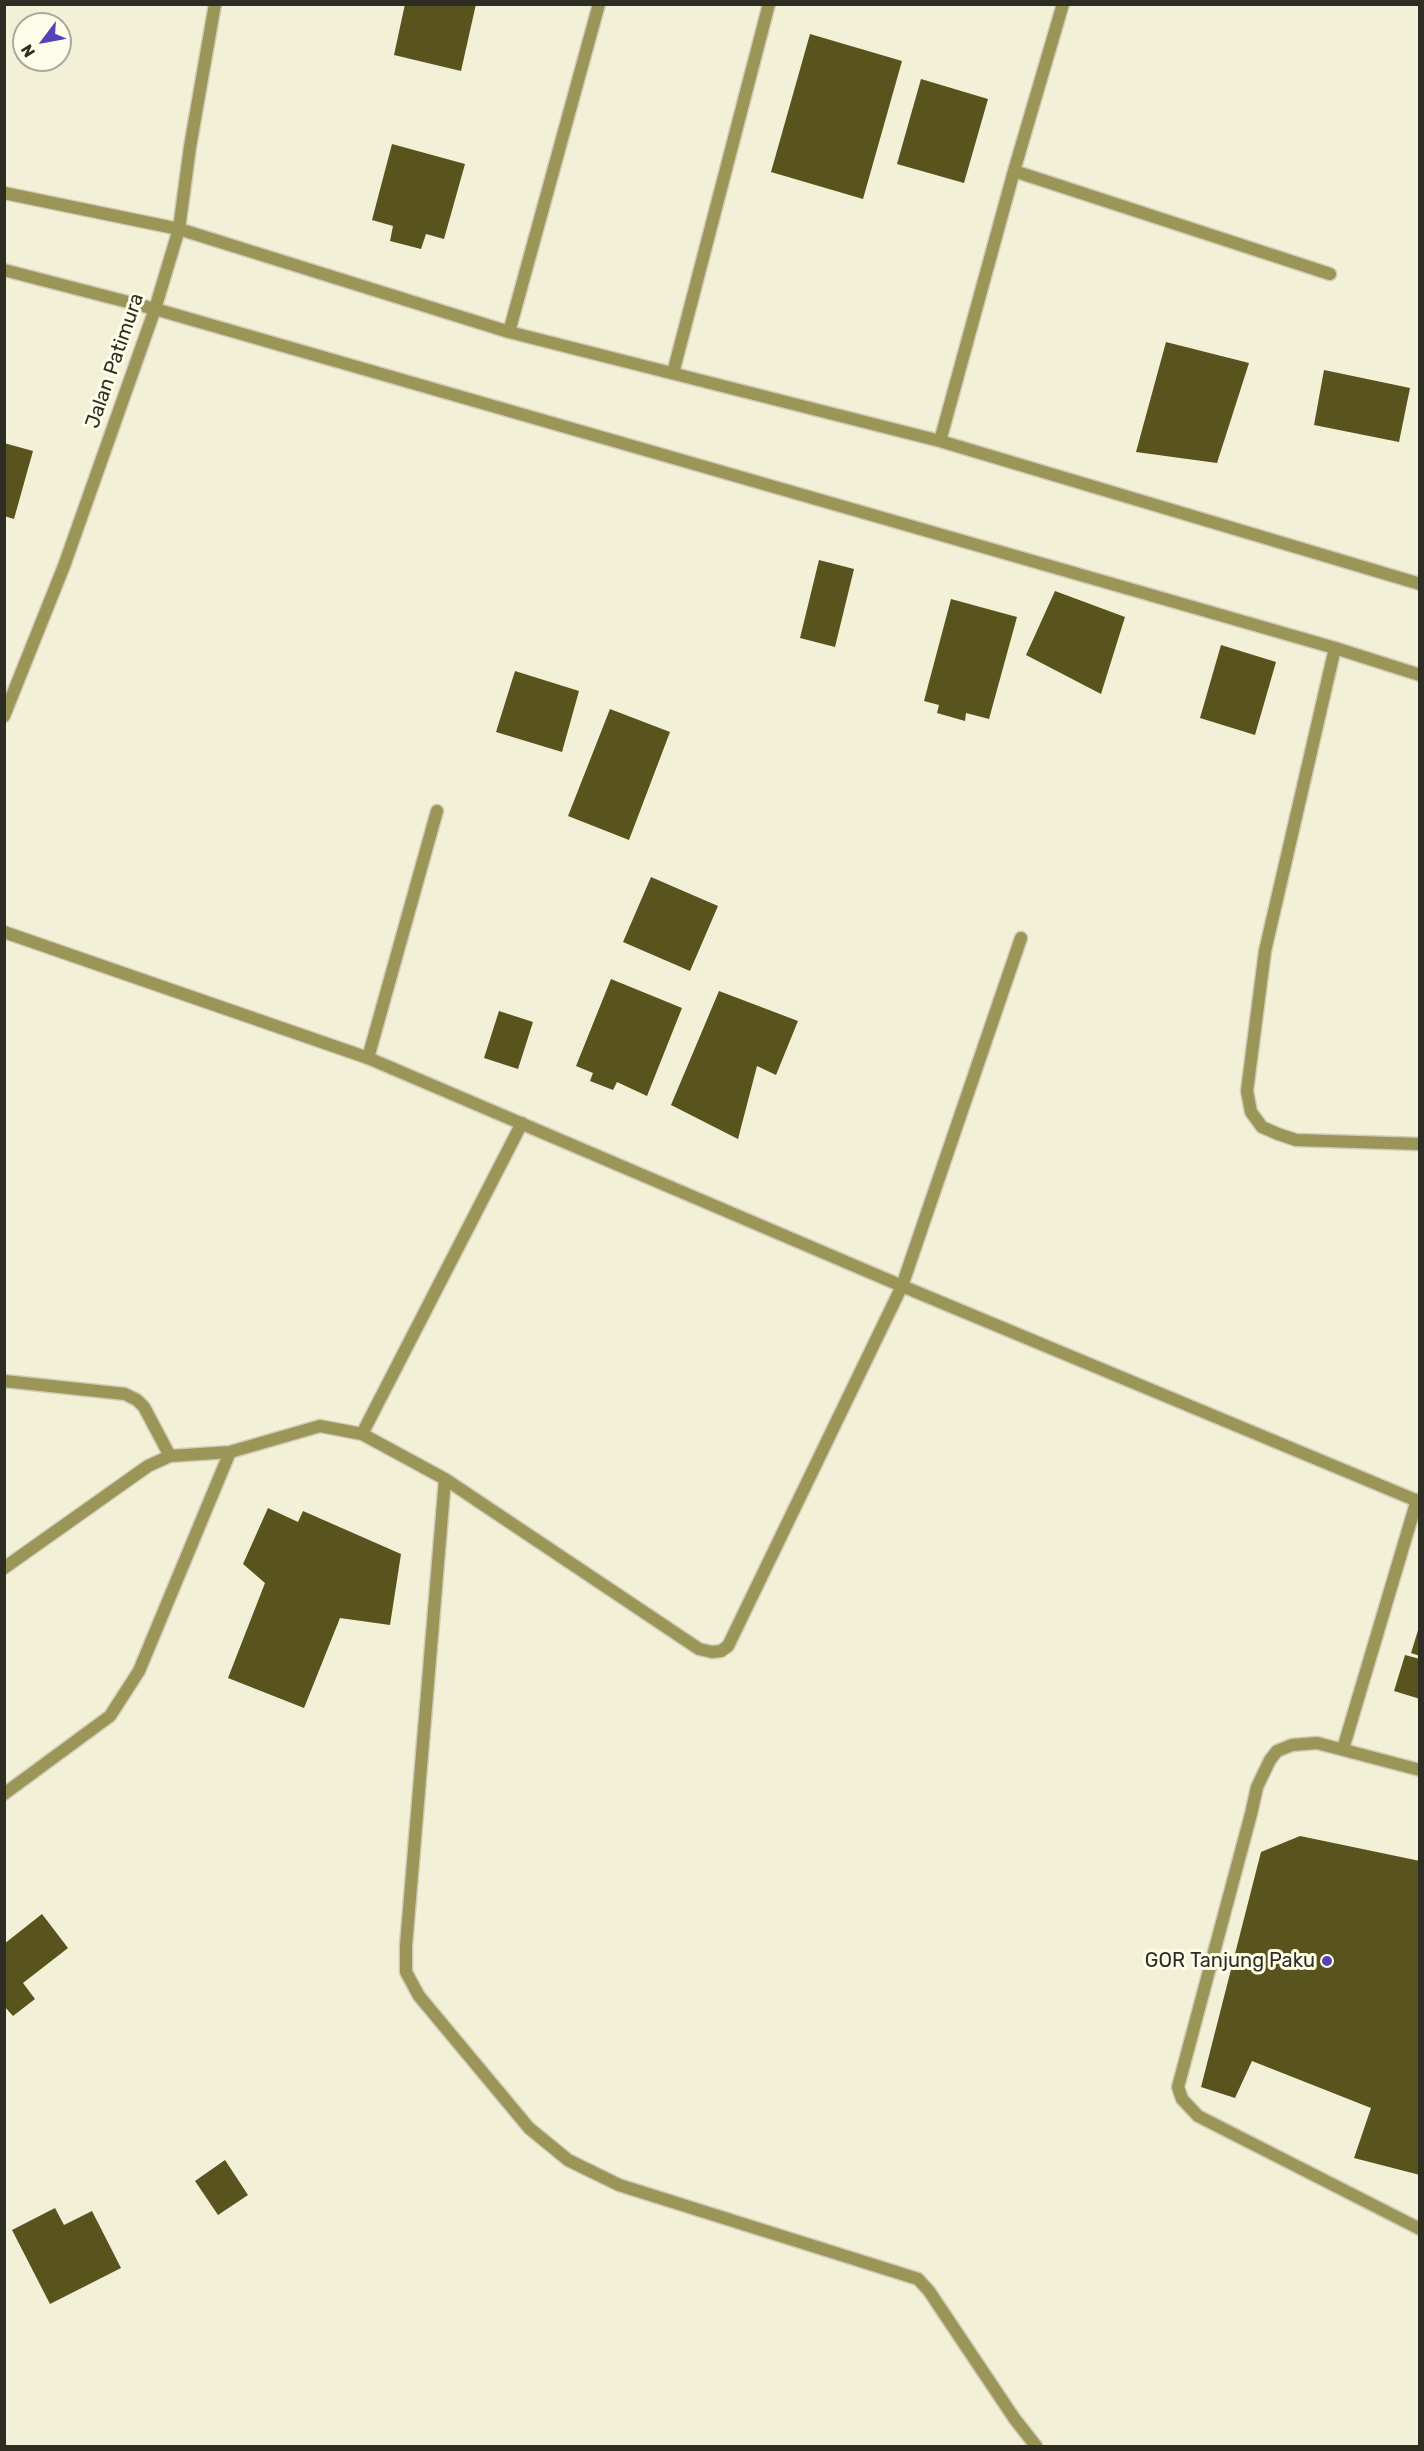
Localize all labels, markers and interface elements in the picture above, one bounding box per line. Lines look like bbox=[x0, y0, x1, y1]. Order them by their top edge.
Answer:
north arrow bbox=[12, 12, 72, 72]
text: N bbox=[17, 41, 39, 61]
street label: Jalan Patimura bbox=[81, 290, 149, 432]
place label: GOR Tanjung Paku bbox=[1145, 1949, 1315, 1973]
marker: GOR Tanjung Paku bbox=[1320, 1954, 1334, 1968]

